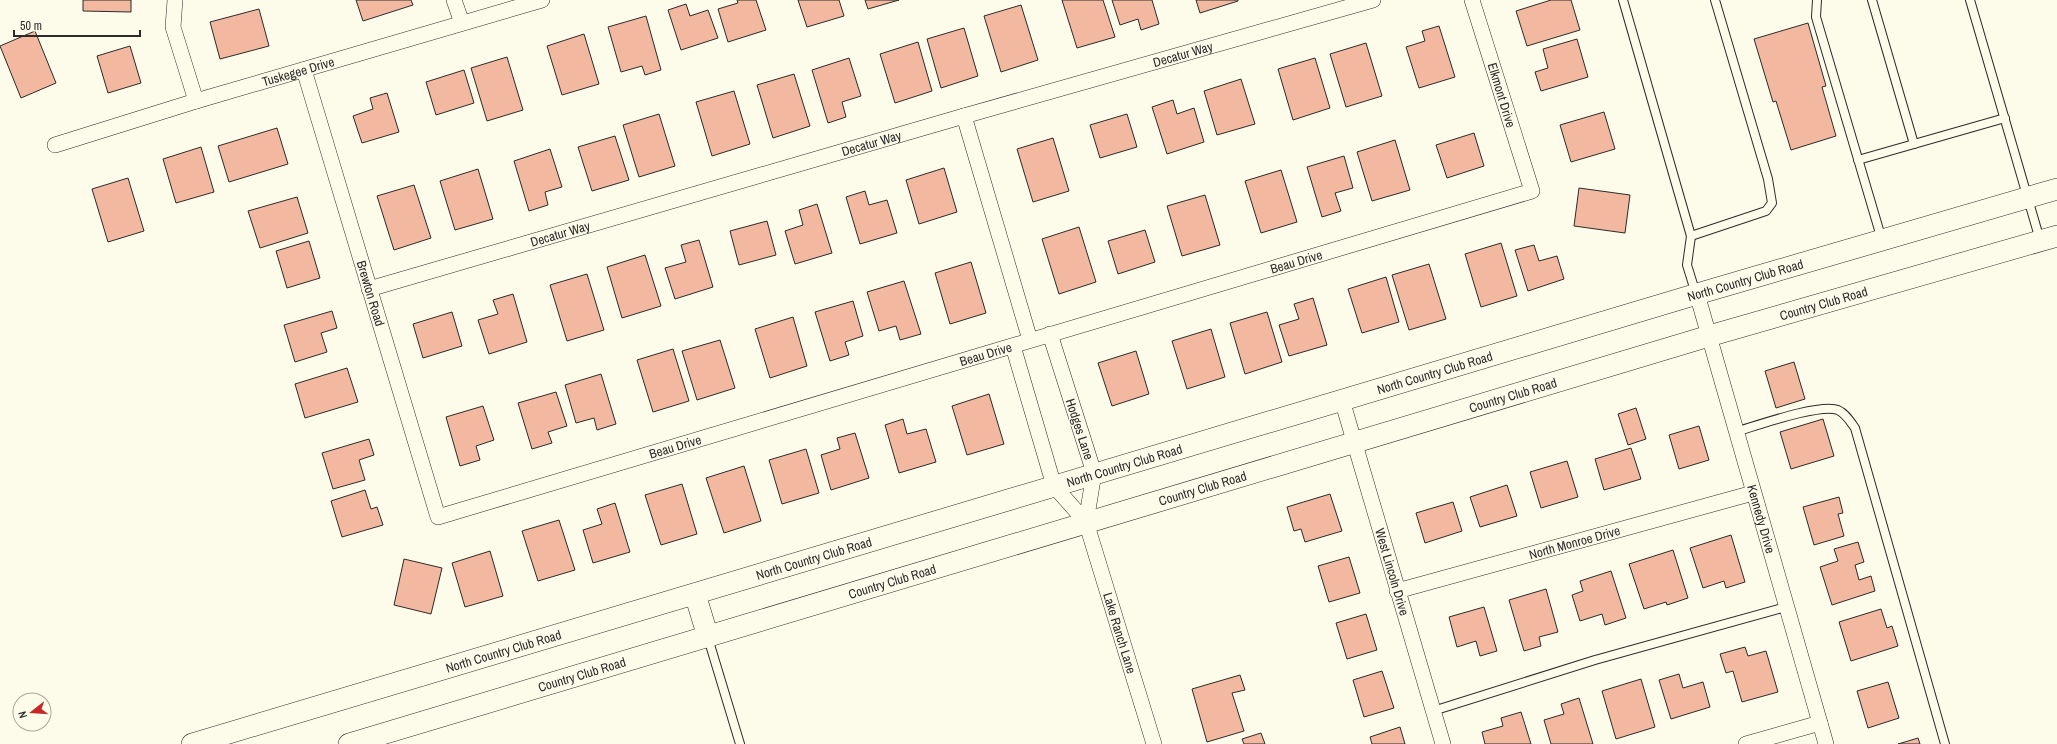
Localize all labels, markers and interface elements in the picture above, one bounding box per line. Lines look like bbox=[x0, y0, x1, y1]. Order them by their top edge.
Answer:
scale bar bbox=[14, 12, 140, 38]
text: 50 m bbox=[20, 18, 42, 34]
street label: Decatur Way bbox=[1151, 38, 1215, 71]
street label: Tuskegee Drive bbox=[260, 53, 336, 90]
street label: Elkmont Drive bbox=[1484, 61, 1519, 130]
street label: Decatur Way bbox=[840, 127, 904, 160]
street label: Decatur Way bbox=[528, 217, 593, 251]
street label: Beau Drive bbox=[1268, 246, 1324, 278]
street label: North Country Club Road bbox=[1685, 255, 1805, 305]
street label: Brewton Road bbox=[353, 258, 388, 328]
street label: Country Club Road bbox=[1778, 283, 1870, 324]
street label: Beau Drive bbox=[958, 339, 1014, 370]
street label: North Country Club Road bbox=[1375, 348, 1495, 398]
street label: Country Club Road bbox=[1467, 374, 1559, 417]
street label: Hodges Lane bbox=[1062, 396, 1097, 462]
street label: Beau Drive bbox=[647, 431, 703, 463]
street label: North Country Club Road bbox=[1065, 440, 1184, 491]
street label: Country Club Road bbox=[1157, 467, 1249, 510]
street label: Kennedy Drive bbox=[1743, 483, 1779, 555]
street label: North Monroe Drive bbox=[1527, 522, 1622, 563]
street label: West Lincoln Drive bbox=[1371, 526, 1413, 618]
street label: North Country Club Road bbox=[754, 533, 874, 584]
street label: Country Club Road bbox=[846, 560, 938, 603]
street label: Lake Ranch Lane bbox=[1099, 591, 1140, 676]
street label: North Country Club Road bbox=[444, 626, 563, 677]
street label: Country Club Road bbox=[536, 653, 628, 696]
north arrow bbox=[12, 692, 52, 732]
text: N bbox=[15, 710, 30, 720]

